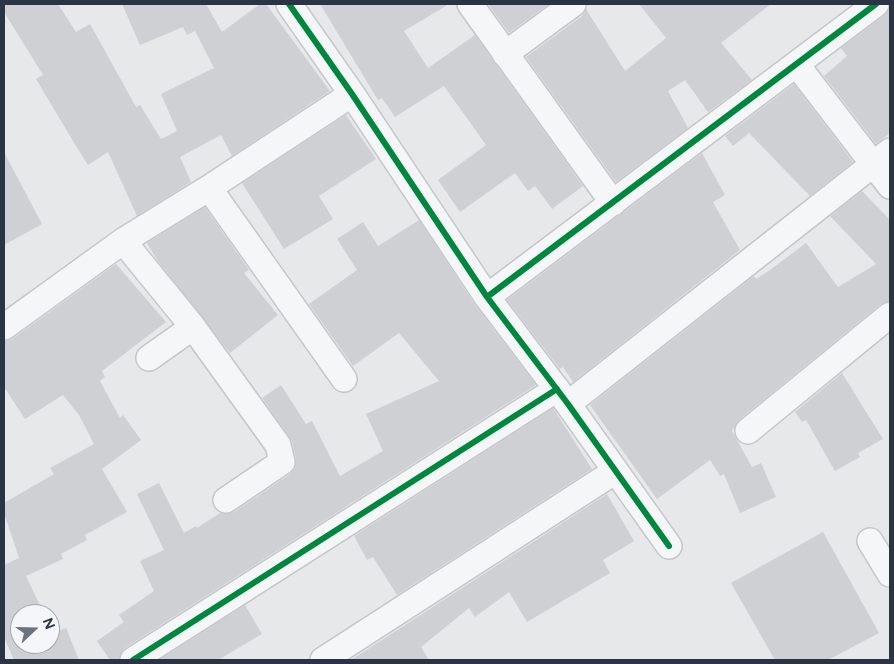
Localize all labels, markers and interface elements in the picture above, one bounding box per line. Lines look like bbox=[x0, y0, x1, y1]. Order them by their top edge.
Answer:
north arrow bbox=[10, 604, 60, 654]
text: N bbox=[39, 616, 58, 632]

